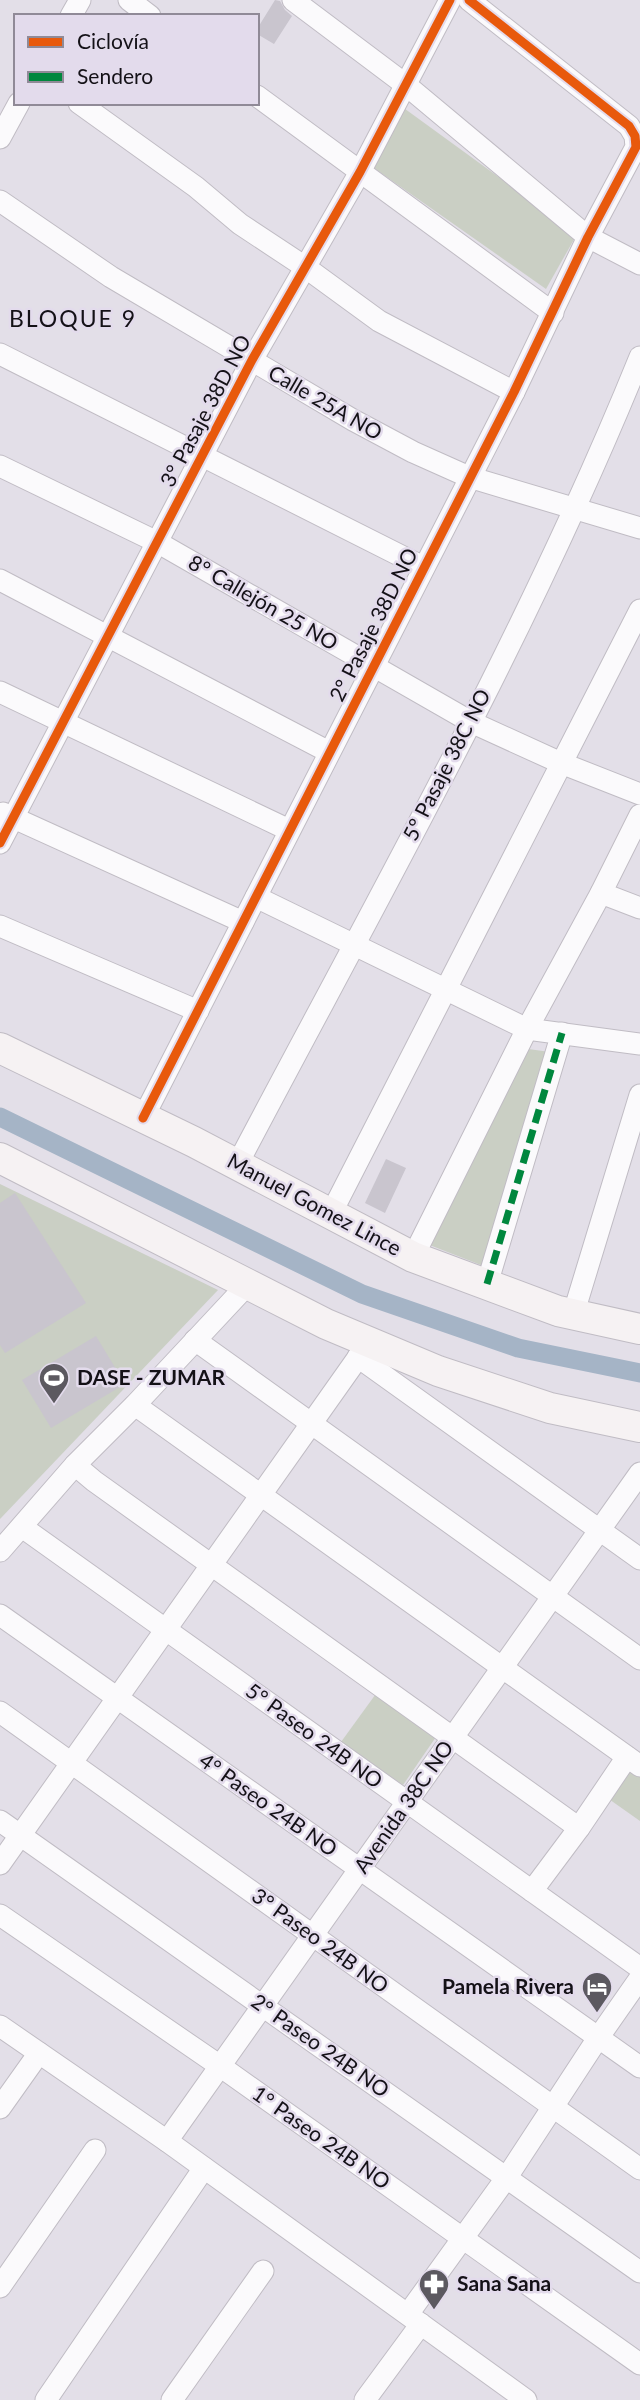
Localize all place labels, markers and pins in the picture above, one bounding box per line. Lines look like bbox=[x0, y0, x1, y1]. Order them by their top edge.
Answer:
sports icon: DASE - ZUMAR bbox=[37, 1361, 71, 1405]
place label: DASE - ZUMAR bbox=[77, 1364, 225, 1389]
hotel icon: Pamela Rivera bbox=[580, 1970, 614, 2014]
place label: Pamela Rivera bbox=[442, 1973, 574, 1998]
pharmacy icon: Sana Sana bbox=[417, 2267, 451, 2311]
place label: Sana Sana bbox=[457, 2270, 551, 2295]

